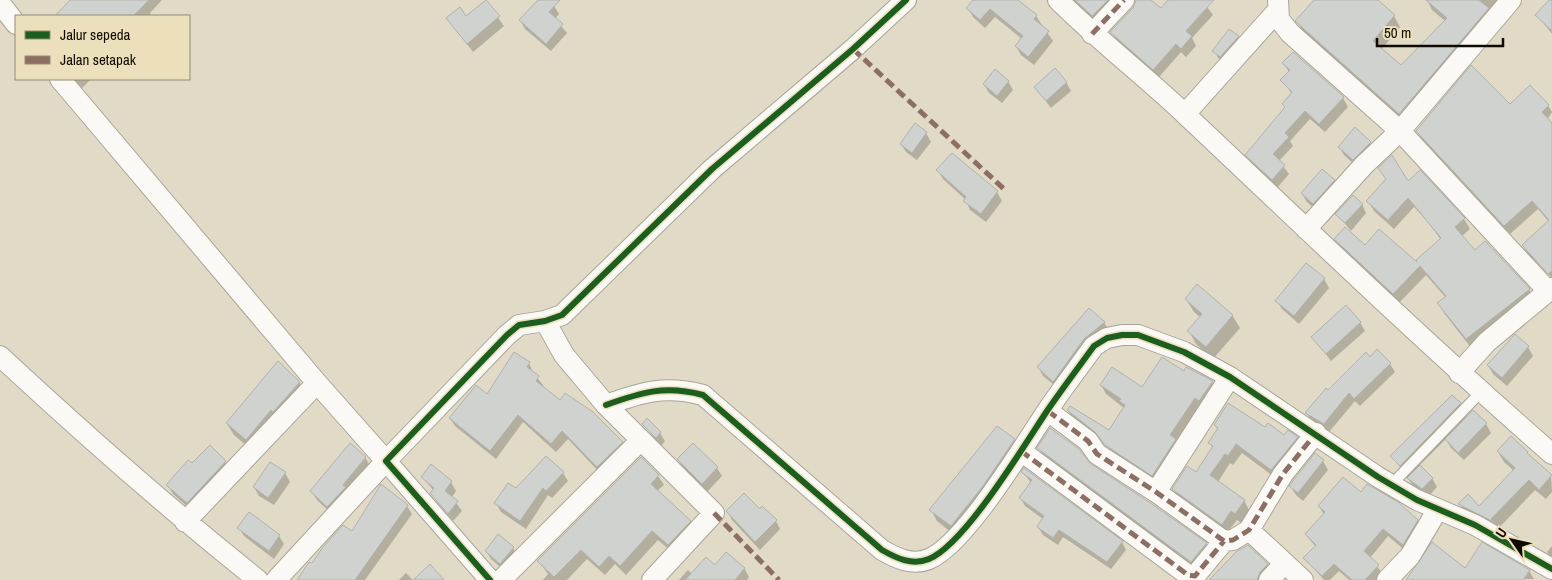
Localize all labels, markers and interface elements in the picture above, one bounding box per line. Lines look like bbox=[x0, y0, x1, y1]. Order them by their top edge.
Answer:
legend bbox=[15, 15, 190, 80]
scale bar bbox=[1377, 15, 1503, 47]
text: 50 m bbox=[1384, 22, 1411, 43]
text: Jalur sepeda bbox=[60, 24, 131, 45]
text: Jalan setapak bbox=[60, 49, 137, 70]
north arrow bbox=[1487, 515, 1537, 565]
text: U bbox=[1491, 524, 1511, 541]

